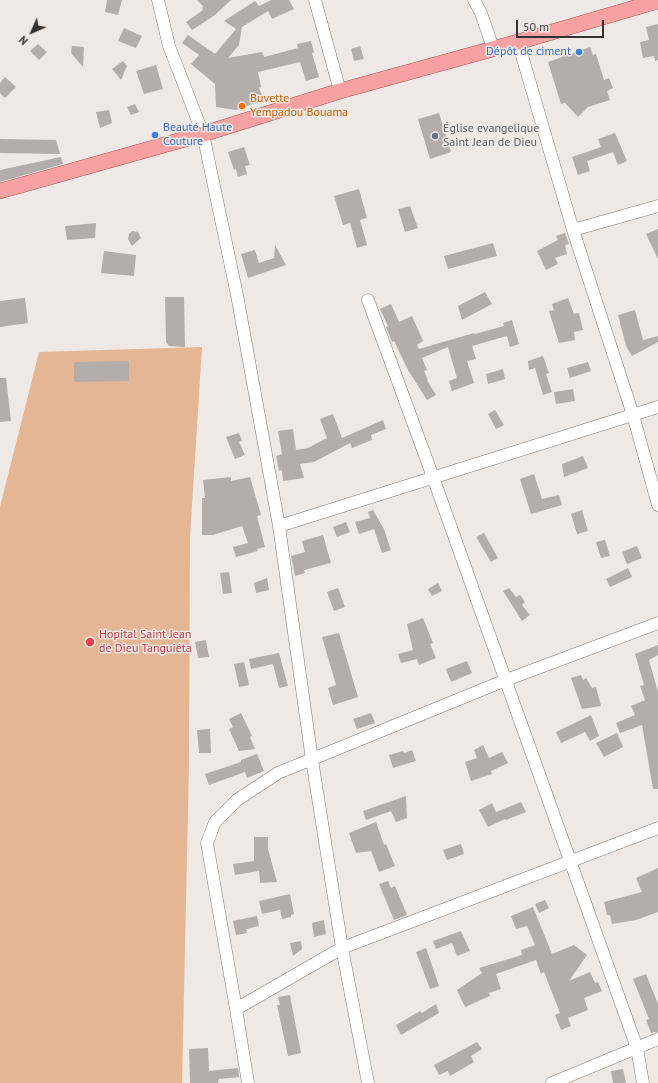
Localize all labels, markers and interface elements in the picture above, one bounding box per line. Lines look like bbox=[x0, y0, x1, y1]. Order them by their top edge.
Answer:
north arrow bbox=[12, 12, 52, 52]
scale bar bbox=[518, 12, 606, 38]
text: 50 m bbox=[523, 19, 549, 34]
text: N bbox=[16, 33, 31, 48]
place label: Dépôt de ciment bbox=[486, 45, 571, 59]
marker: Dépôt de ciment bbox=[574, 47, 584, 57]
place label: Buvette Yempadou Bouama bbox=[250, 92, 348, 120]
marker: Buvette Yempadou Bouama bbox=[237, 101, 247, 111]
place label: Beauté Haute Couture bbox=[163, 121, 232, 149]
place label: Église evangelique Saint Jean de Dieu bbox=[443, 122, 539, 150]
marker: Beauté Haute Couture bbox=[150, 130, 160, 140]
marker: Église evangelique Saint Jean de Dieu bbox=[430, 131, 440, 141]
place label: Hopital Saint Jean de Dieu Tanguiéta bbox=[99, 628, 192, 656]
marker: Hopital Saint Jean de Dieu Tanguiéta bbox=[84, 636, 96, 648]

